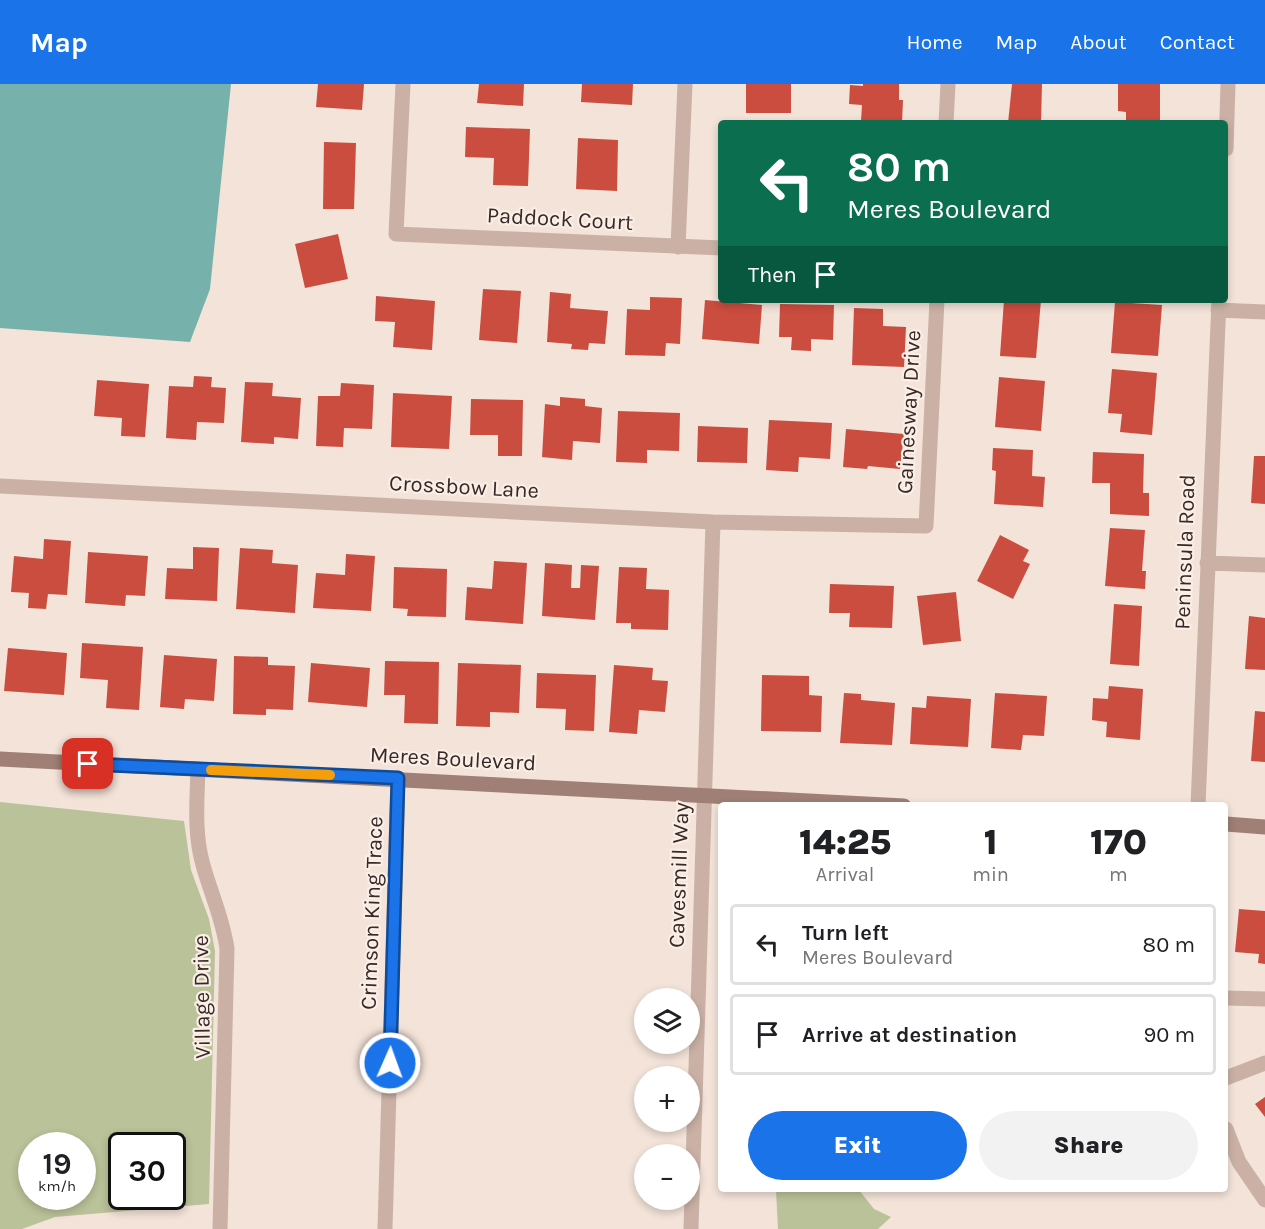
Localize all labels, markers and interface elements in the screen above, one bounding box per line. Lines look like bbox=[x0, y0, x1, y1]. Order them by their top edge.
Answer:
text: Map bbox=[30, 26, 88, 59]
text: Home bbox=[907, 30, 963, 54]
text: Map bbox=[996, 30, 1037, 54]
text: About bbox=[1070, 30, 1127, 54]
text: Contact bbox=[1160, 30, 1235, 54]
text: 80 m bbox=[847, 142, 951, 192]
icon: left bbox=[748, 144, 826, 222]
text: Meres Boulevard bbox=[847, 193, 1051, 225]
street label: Paddock Court bbox=[486, 202, 634, 236]
icon: arrive bbox=[809, 258, 842, 291]
text: Then bbox=[748, 262, 797, 288]
street label: Gainesway Drive bbox=[892, 329, 926, 495]
street label: Crossbow Lane bbox=[389, 470, 539, 504]
street label: Peninsula Road bbox=[1169, 474, 1201, 630]
pin bbox=[62, 738, 113, 789]
street label: Meres Boulevard bbox=[369, 742, 537, 776]
icon: arrive bbox=[71, 747, 104, 780]
street label: Cavesmill Way bbox=[663, 802, 695, 948]
street label: Crimson King Trace bbox=[356, 816, 388, 1010]
text: 14:25 bbox=[799, 821, 891, 863]
text: 1 bbox=[984, 821, 997, 863]
text: 170 bbox=[1090, 821, 1147, 863]
text: Arrival bbox=[816, 863, 874, 886]
text: min bbox=[972, 863, 1009, 886]
text: m bbox=[1109, 863, 1128, 886]
text: Turn left bbox=[802, 920, 889, 946]
icon: left bbox=[751, 928, 784, 961]
text: 80 m bbox=[1143, 932, 1195, 958]
street label: Village Drive bbox=[188, 935, 216, 1059]
text: Meres Boulevard bbox=[802, 946, 953, 969]
map controls bbox=[634, 988, 700, 1210]
button: layers bbox=[634, 988, 700, 1054]
icon: arrive bbox=[751, 1018, 784, 1051]
text: Arrive at destination bbox=[802, 1022, 1017, 1048]
text: 90 m bbox=[1143, 1022, 1195, 1048]
position arrow bbox=[358, 1031, 422, 1095]
button: + bbox=[634, 1066, 700, 1132]
button: Exit bbox=[748, 1111, 967, 1180]
button: Share bbox=[979, 1111, 1198, 1180]
speed limit sign: 30 bbox=[108, 1132, 186, 1210]
button: − bbox=[634, 1144, 700, 1210]
text: 19 bbox=[42, 1146, 71, 1182]
text: km/h bbox=[38, 1177, 76, 1195]

